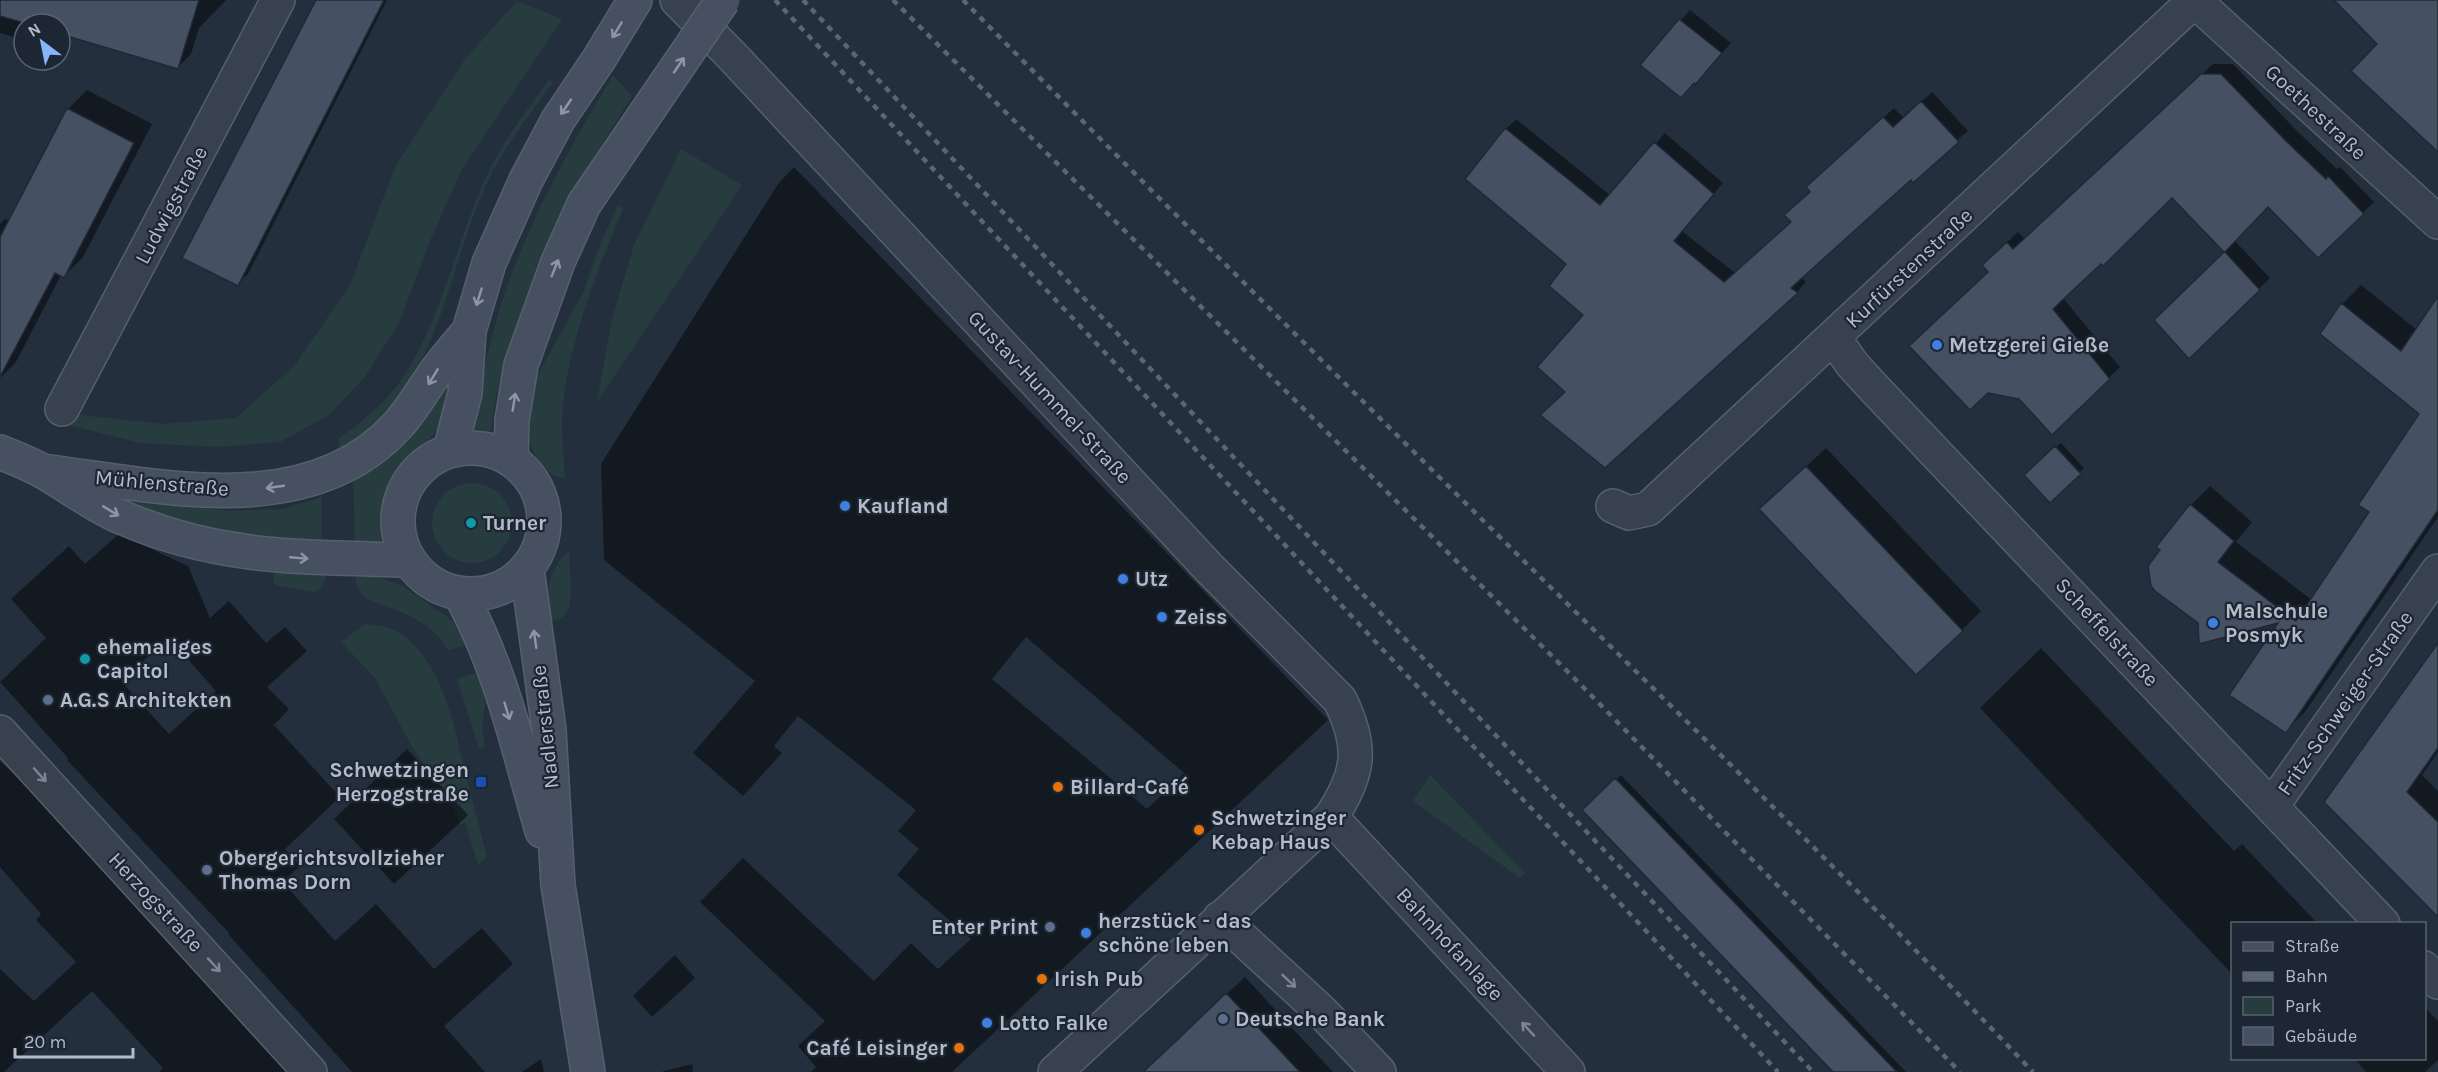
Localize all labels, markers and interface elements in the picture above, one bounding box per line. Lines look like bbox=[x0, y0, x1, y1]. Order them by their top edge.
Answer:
north arrow bbox=[12, 12, 72, 72]
text: N bbox=[24, 19, 44, 41]
one-way arrow bbox=[610, 21, 623, 38]
one-way arrow bbox=[673, 57, 685, 74]
street label: Goethestraße bbox=[2261, 59, 2371, 165]
one-way arrow bbox=[560, 99, 572, 115]
street label: Ludwigstraße bbox=[130, 142, 212, 268]
street label: Kurfürstenstraße bbox=[1841, 203, 1977, 333]
one-way arrow bbox=[551, 259, 562, 278]
one-way arrow bbox=[473, 287, 484, 306]
street label: Gustav-Hummel-Straße bbox=[963, 305, 1137, 489]
place label: Metzgerei Gieße bbox=[1949, 333, 2109, 357]
marker: Metzgerei Gieße bbox=[1930, 338, 1944, 352]
one-way arrow bbox=[427, 368, 439, 385]
one-way arrow bbox=[509, 392, 520, 412]
street label: Mühlenstraße bbox=[94, 465, 230, 501]
one-way arrow bbox=[266, 481, 286, 492]
place label: Kaufland bbox=[857, 494, 949, 518]
marker: Kaufland bbox=[838, 499, 852, 513]
one-way arrow bbox=[102, 506, 119, 518]
place label: Turner bbox=[483, 511, 547, 535]
marker: Turner bbox=[464, 516, 478, 530]
one-way arrow bbox=[288, 553, 308, 564]
place label: Utz bbox=[1135, 567, 1168, 591]
marker: Utz bbox=[1116, 572, 1130, 586]
street label: Scheffelstraße bbox=[2051, 573, 2163, 691]
place label: Malschule Posmyk bbox=[2225, 599, 2328, 647]
place label: Zeiss bbox=[1174, 605, 1227, 629]
street label: Fritz-Schweiger-Straße bbox=[2272, 606, 2418, 800]
marker: Zeiss bbox=[1155, 610, 1169, 624]
marker: Malschule Posmyk bbox=[2206, 616, 2220, 630]
one-way arrow bbox=[530, 629, 541, 649]
place label: ehemaliges Capitol bbox=[97, 635, 212, 683]
marker: ehemaliges Capitol bbox=[78, 652, 92, 666]
street label: Nadlerstraße bbox=[527, 664, 563, 790]
place label: A.G.S Architekten bbox=[60, 688, 232, 712]
marker: A.G.S Architekten bbox=[41, 693, 55, 707]
one-way arrow bbox=[502, 701, 513, 720]
place label: Schwetzingen Herzogstraße bbox=[329, 758, 469, 806]
one-way arrow bbox=[32, 767, 46, 782]
marker: Schwetzingen Herzogstraße bbox=[474, 775, 488, 789]
place label: Billard-Café bbox=[1070, 775, 1189, 799]
marker: Billard-Café bbox=[1051, 780, 1065, 794]
place label: Schwetzinger Kebap Haus bbox=[1211, 806, 1347, 854]
marker: Schwetzinger Kebap Haus bbox=[1192, 823, 1206, 837]
place label: Obergerichtsvollzieher Thomas Dorn bbox=[219, 846, 445, 894]
street label: Herzogstraße bbox=[104, 847, 208, 957]
marker: Obergerichtsvollzieher Thomas Dorn bbox=[200, 863, 214, 877]
street label: Bahnhofanlage bbox=[1392, 883, 1508, 1005]
place label: herzstück - das schöne leben bbox=[1098, 909, 1252, 957]
place label: Enter Print bbox=[931, 915, 1038, 939]
marker: Enter Print bbox=[1043, 920, 1057, 934]
legend bbox=[2231, 922, 2426, 1060]
marker: herzstück - das schöne leben bbox=[1079, 926, 1093, 940]
text: Straße bbox=[2285, 935, 2339, 957]
one-way arrow bbox=[207, 957, 221, 972]
text: Bahn bbox=[2285, 965, 2328, 987]
place label: Irish Pub bbox=[1054, 967, 1143, 991]
marker: Irish Pub bbox=[1035, 972, 1049, 986]
one-way arrow bbox=[1281, 974, 1296, 988]
text: Park bbox=[2285, 995, 2322, 1017]
place label: Deutsche Bank bbox=[1235, 1007, 1386, 1031]
place label: Lotto Falke bbox=[999, 1011, 1108, 1035]
marker: Deutsche Bank bbox=[1216, 1012, 1230, 1026]
marker: Lotto Falke bbox=[980, 1016, 994, 1030]
scale bar bbox=[15, 1021, 134, 1059]
one-way arrow bbox=[1521, 1022, 1535, 1037]
text: Gebäude bbox=[2285, 1025, 2357, 1047]
text: 20 m bbox=[24, 1031, 66, 1053]
place label: Café Leisinger bbox=[806, 1036, 948, 1060]
marker: Café Leisinger bbox=[952, 1041, 966, 1055]

